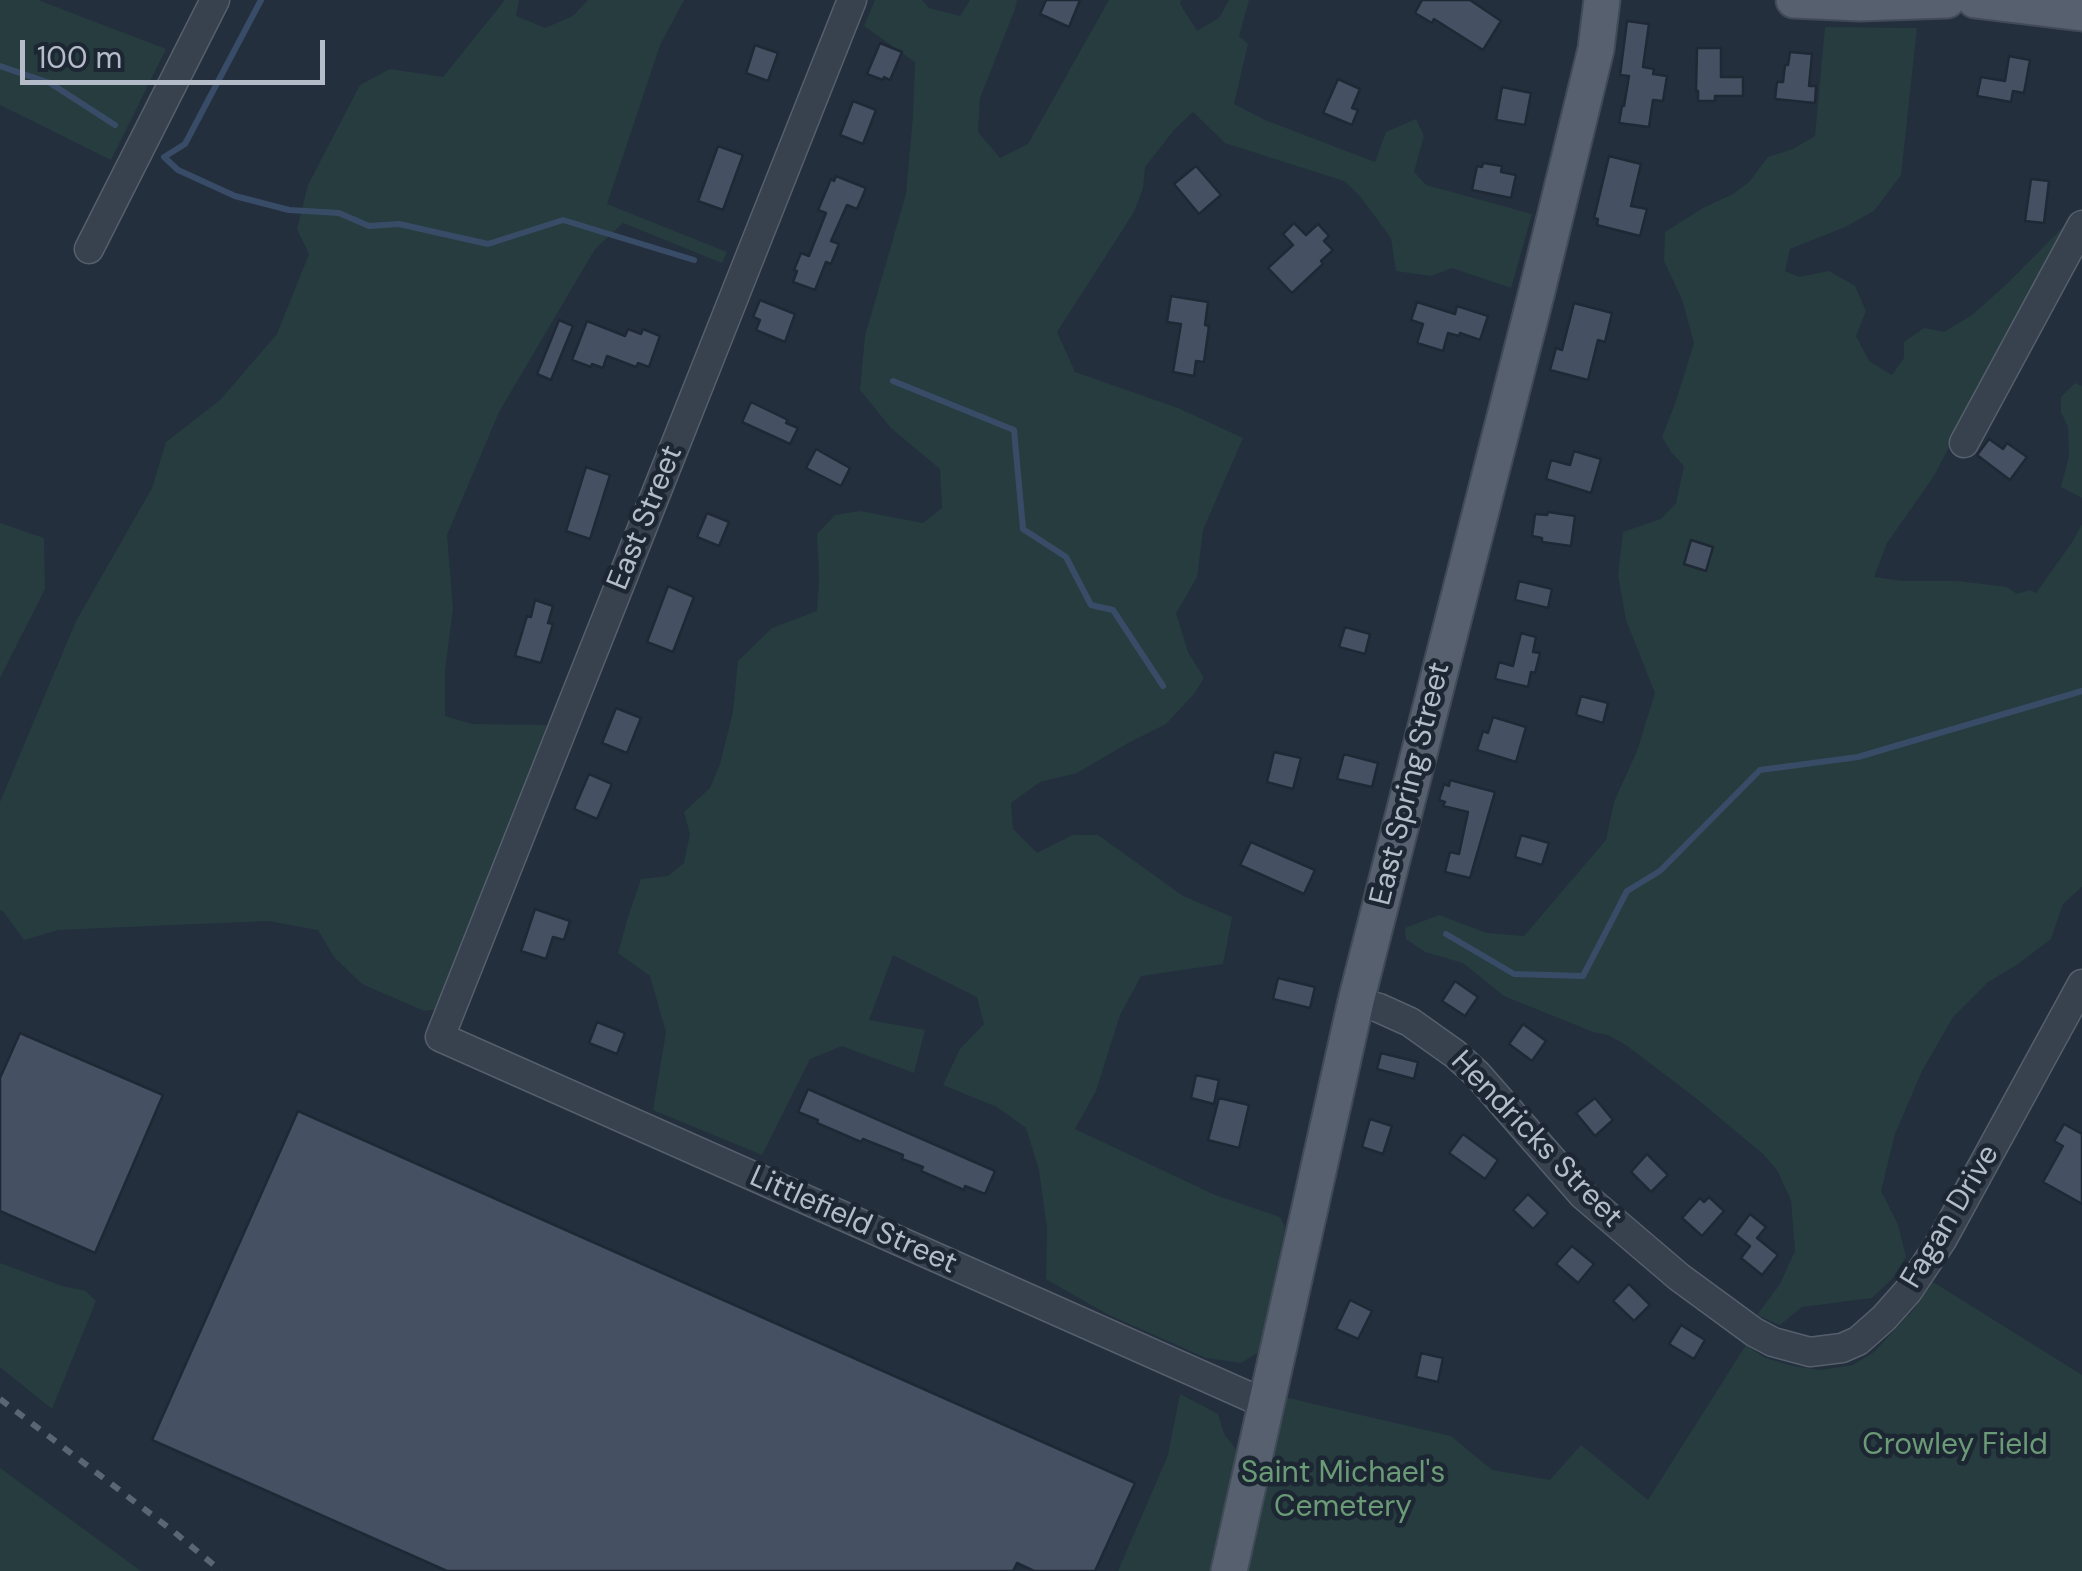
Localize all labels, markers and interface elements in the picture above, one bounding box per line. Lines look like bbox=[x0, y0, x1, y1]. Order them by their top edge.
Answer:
scale bar bbox=[25, 20, 330, 82]
text: 100 m bbox=[37, 38, 122, 77]
street label: East Street bbox=[601, 441, 691, 595]
street label: East Spring Street bbox=[1363, 659, 1459, 909]
street label: Hendricks Street bbox=[1443, 1044, 1629, 1236]
street label: Fagan Drive bbox=[1894, 1139, 2008, 1295]
street label: Littlefield Street bbox=[744, 1159, 962, 1283]
park label: Crowley Field bbox=[1862, 1428, 2048, 1464]
park label: Saint Michael's Cemetery bbox=[1241, 1456, 1445, 1526]

